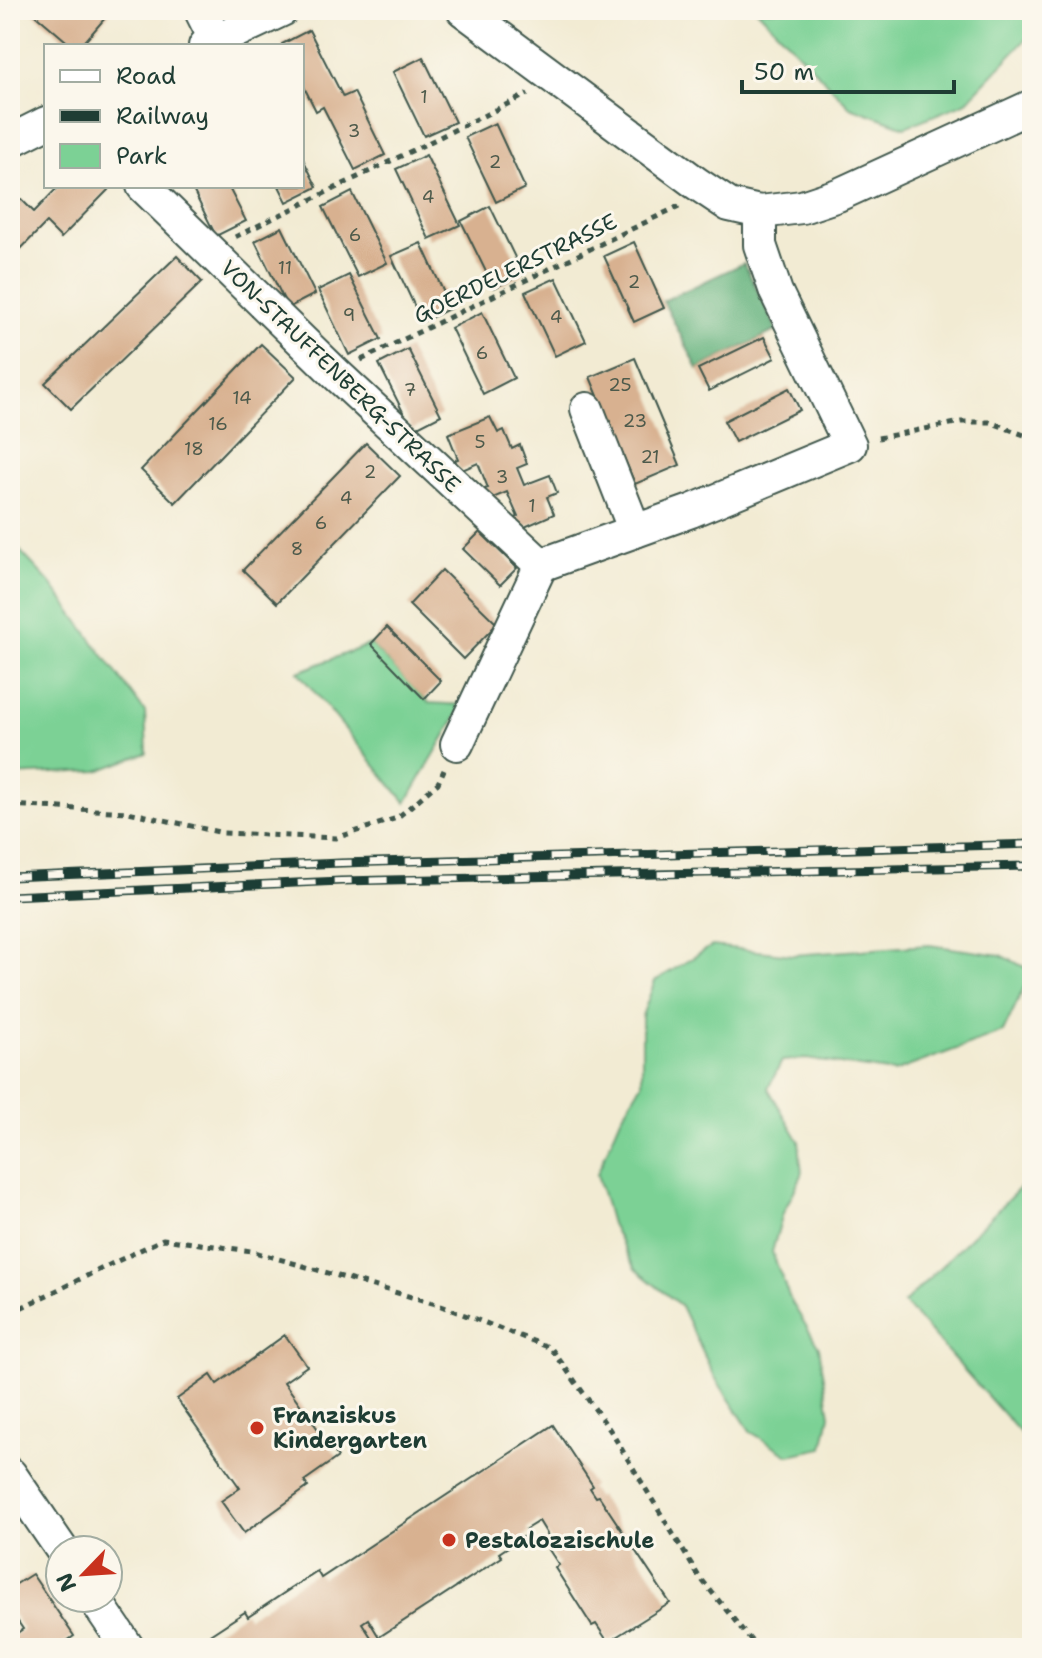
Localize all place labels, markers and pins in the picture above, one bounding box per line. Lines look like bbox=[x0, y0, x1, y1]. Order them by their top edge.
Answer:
place label: Franziskus Kindergarten bbox=[273, 1401, 428, 1455]
marker: Franziskus Kindergarten bbox=[248, 1419, 266, 1437]
place label: Pestalozzischule bbox=[465, 1526, 654, 1555]
marker: Pestalozzischule bbox=[440, 1531, 458, 1549]

